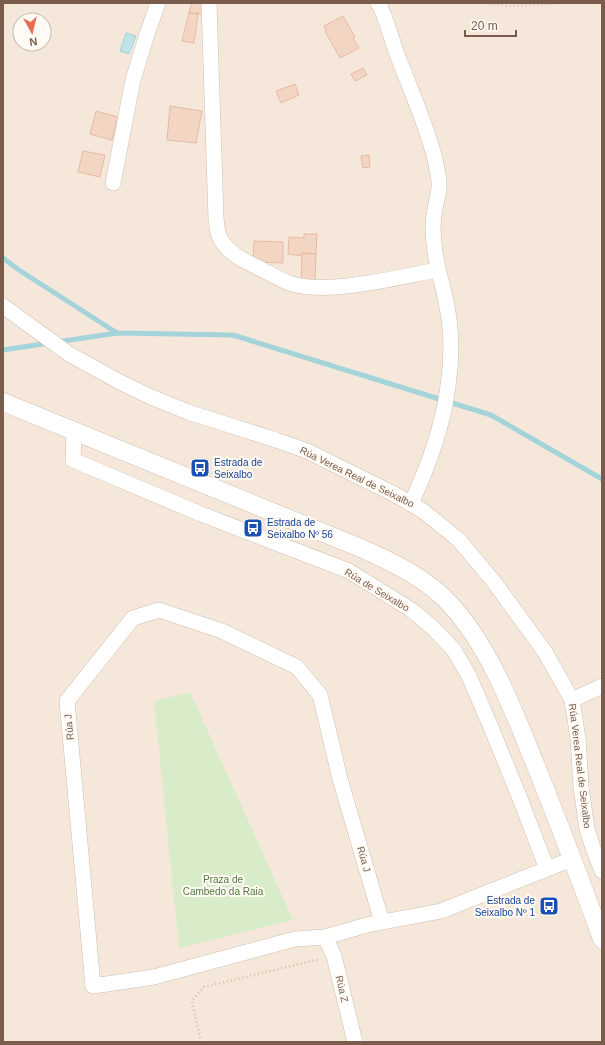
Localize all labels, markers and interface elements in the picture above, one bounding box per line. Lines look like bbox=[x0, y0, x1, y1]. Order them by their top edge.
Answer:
north arrow bbox=[12, 12, 52, 52]
scale bar bbox=[465, 12, 516, 38]
text: 20 m bbox=[471, 19, 498, 33]
text: N bbox=[29, 35, 38, 48]
street label: Rúa Verea Real de Seixalbo bbox=[298, 445, 416, 510]
bus stop icon: Estrada de Seixalbo bbox=[189, 457, 211, 479]
place label: Estrada de Seixalbo bbox=[214, 457, 263, 480]
bus stop icon: Estrada de Seixalbo Nº 56 bbox=[242, 517, 264, 539]
place label: Estrada de Seixalbo Nº 56 bbox=[267, 517, 333, 540]
street label: Rúa de Seixalbo bbox=[343, 566, 412, 614]
street label: Rúa Verea Real de Seixalbo bbox=[567, 703, 593, 829]
street label: Rúa J bbox=[62, 714, 76, 740]
street label: Rúa J bbox=[355, 845, 373, 873]
park label: Praza de Cambedo da Raia bbox=[183, 874, 264, 897]
place label: Estrada de Seixalbo Nº 1 bbox=[475, 895, 535, 918]
bus stop icon: Estrada de Seixalbo Nº 1 bbox=[538, 895, 560, 917]
street label: Rúa Z bbox=[334, 974, 350, 1004]

